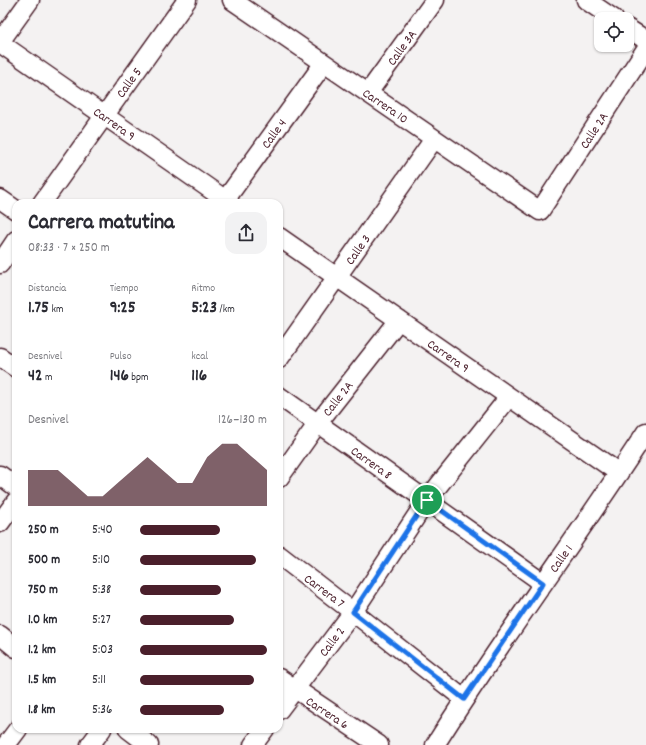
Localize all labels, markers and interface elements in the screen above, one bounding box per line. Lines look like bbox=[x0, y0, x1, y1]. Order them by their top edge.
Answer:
map controls bbox=[594, 12, 634, 52]
button: locate bbox=[594, 12, 634, 52]
street label: Calle 3A bbox=[383, 27, 423, 70]
street label: Calle 5 bbox=[113, 64, 148, 103]
street label: Carrera 10 bbox=[358, 85, 411, 129]
street label: Carrera 9 bbox=[89, 104, 139, 147]
street label: Calle 2A bbox=[576, 109, 614, 153]
street label: Calle 4 bbox=[258, 116, 292, 153]
text: Carrera matutina bbox=[28, 208, 174, 239]
button: share bbox=[225, 212, 267, 254]
street label: Calle 3 bbox=[342, 231, 376, 269]
text: 08:33 · 7 × 250 m bbox=[28, 239, 110, 258]
text: Distancia bbox=[28, 281, 66, 297]
text: Tiempo bbox=[110, 281, 138, 297]
text: Ritmo bbox=[191, 281, 215, 297]
text: 1.75 bbox=[28, 297, 49, 321]
text: 9:25 bbox=[110, 297, 136, 321]
text: 5:23 bbox=[191, 297, 217, 321]
text: km bbox=[49, 302, 64, 318]
text: /km bbox=[217, 302, 235, 318]
street label: Carrera 9 bbox=[423, 336, 473, 379]
text: Desnivel bbox=[28, 349, 62, 365]
text: Pulso bbox=[110, 349, 132, 365]
text: kcal bbox=[191, 349, 208, 365]
text: 42 bbox=[28, 365, 42, 389]
text: 146 bbox=[110, 365, 129, 389]
text: 116 bbox=[191, 365, 207, 389]
text: m bbox=[42, 370, 53, 386]
text: bpm bbox=[129, 370, 149, 386]
street label: Calle 2A bbox=[319, 378, 359, 421]
text: Desnivel bbox=[28, 411, 69, 430]
text: 126–130 m bbox=[218, 411, 267, 430]
street label: Carrera 8 bbox=[346, 443, 395, 485]
pin bbox=[410, 483, 444, 517]
icon: arrive bbox=[416, 489, 438, 511]
text: 250 m bbox=[28, 521, 59, 540]
text: 5:40 bbox=[92, 521, 113, 540]
street label: Calle 1 bbox=[546, 542, 579, 577]
text: 500 m bbox=[28, 551, 60, 570]
text: 5:10 bbox=[92, 551, 110, 570]
street label: Carrera 7 bbox=[299, 570, 348, 614]
text: 750 m bbox=[28, 581, 58, 600]
text: 5:38 bbox=[92, 581, 111, 600]
text: 1.0 km bbox=[28, 611, 57, 630]
text: 5:27 bbox=[92, 611, 111, 630]
street label: Calle 2 bbox=[315, 624, 351, 661]
text: 1.2 km bbox=[28, 641, 56, 660]
text: 5:03 bbox=[92, 641, 113, 660]
text: 1.5 km bbox=[28, 671, 56, 690]
text: 5:11 bbox=[92, 671, 106, 690]
street label: Carrera 6 bbox=[301, 693, 352, 735]
text: 1.8 km bbox=[28, 701, 55, 720]
text: 5:36 bbox=[92, 701, 112, 720]

